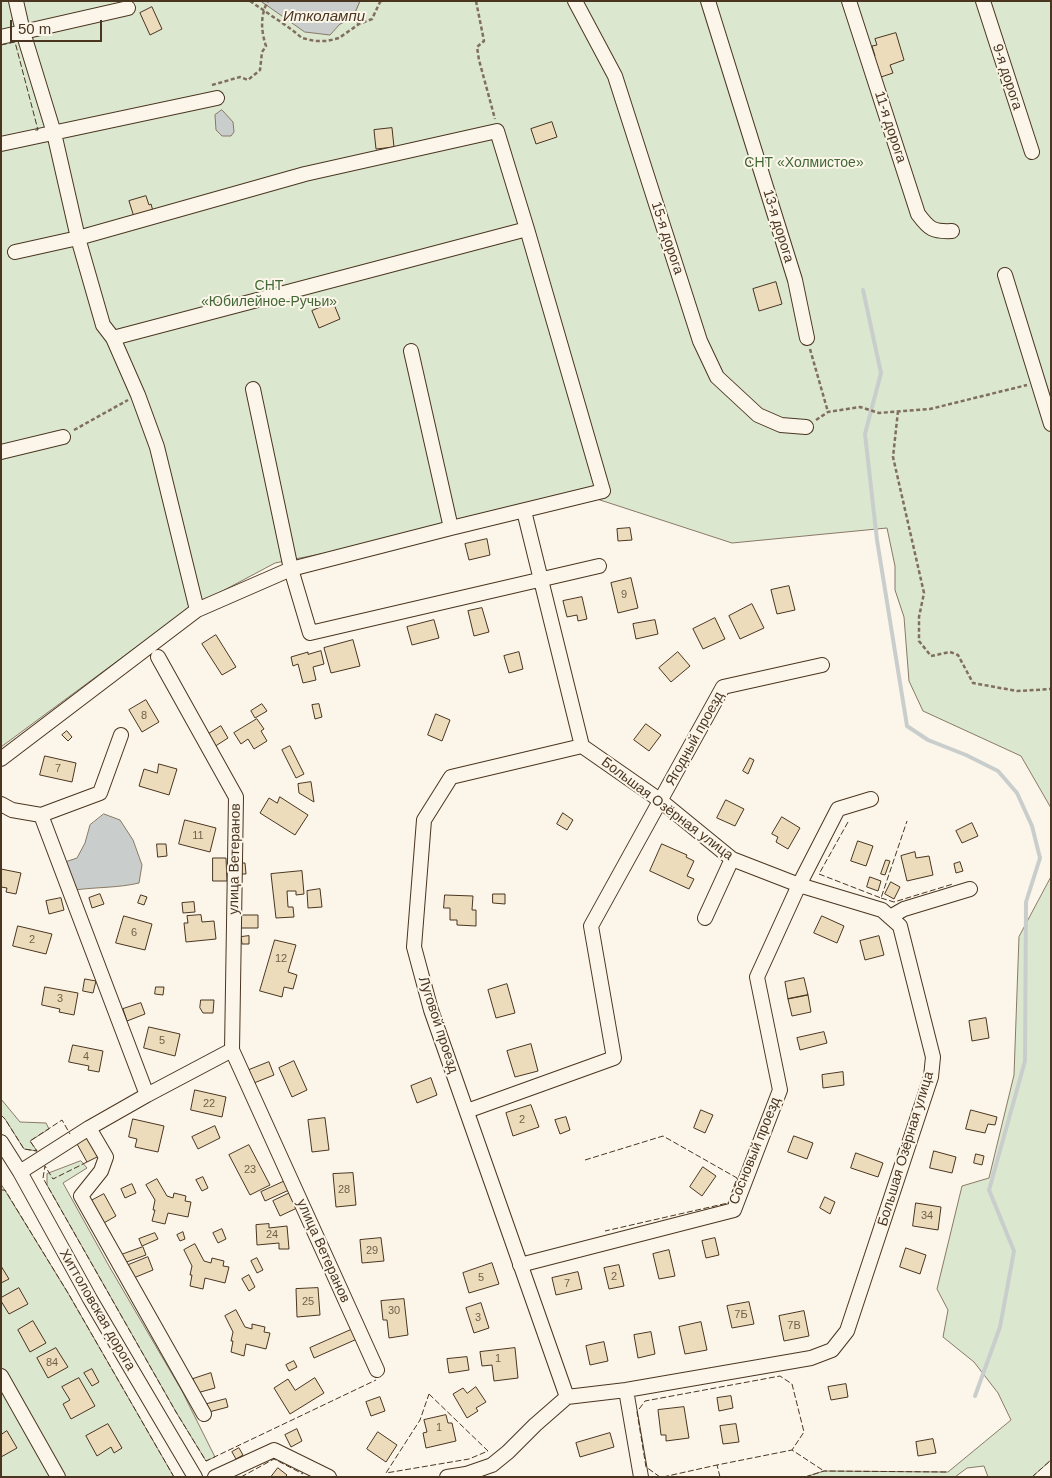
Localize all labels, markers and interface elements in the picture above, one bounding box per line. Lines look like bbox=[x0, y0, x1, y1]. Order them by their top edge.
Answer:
water label: Итколампи bbox=[283, 8, 365, 26]
scale bar bbox=[12, 10, 105, 42]
text: 50 m bbox=[18, 20, 51, 37]
street label: 9-я дорога bbox=[988, 42, 1026, 112]
street label: 11-я дорога bbox=[870, 89, 910, 165]
park label: СНТ «Холмистое» bbox=[744, 155, 864, 171]
street label: 13-я дорога bbox=[759, 187, 797, 265]
street label: 15-я дорога bbox=[647, 199, 687, 277]
park label: СНТ «Юбилейное-Ручьи» bbox=[201, 278, 337, 310]
house number: 9 bbox=[621, 588, 627, 602]
street label: Ягодный проезд bbox=[662, 689, 728, 789]
house number: 8 bbox=[141, 709, 147, 723]
street label: Большая Озёрная улица bbox=[598, 754, 736, 864]
house number: 7 bbox=[55, 762, 61, 776]
street label: улица Ветеранов bbox=[226, 803, 244, 915]
house number: 11 bbox=[192, 829, 204, 843]
house number: 6 bbox=[131, 926, 137, 940]
house number: 2 bbox=[29, 933, 35, 947]
house number: 12 bbox=[275, 952, 287, 966]
street label: Луговой проезд bbox=[414, 975, 462, 1075]
house number: 3 bbox=[57, 992, 63, 1006]
house number: 5 bbox=[159, 1034, 165, 1048]
house number: 4 bbox=[83, 1050, 89, 1064]
street label: Большая Озёрная улица bbox=[874, 1070, 938, 1228]
street label: Сосновый проезд bbox=[726, 1095, 784, 1207]
house number: 22 bbox=[203, 1097, 215, 1111]
house number: 2 bbox=[519, 1113, 525, 1127]
house number: 23 bbox=[244, 1163, 256, 1177]
house number: 28 bbox=[338, 1183, 350, 1197]
street label: улица Ветеранов bbox=[293, 1197, 353, 1305]
house number: 34 bbox=[921, 1209, 933, 1223]
house number: 24 bbox=[266, 1228, 278, 1242]
house number: 29 bbox=[366, 1244, 378, 1258]
street label: Хиттоловская дорога bbox=[55, 1246, 139, 1374]
house number: 2 bbox=[611, 1270, 617, 1284]
house number: 5 bbox=[478, 1271, 484, 1285]
house number: 7 bbox=[564, 1277, 570, 1291]
house number: 25 bbox=[302, 1295, 314, 1309]
house number: 30 bbox=[388, 1304, 400, 1318]
house number: 7Б bbox=[734, 1308, 748, 1322]
house number: 3 bbox=[475, 1311, 481, 1325]
house number: 7В bbox=[787, 1319, 801, 1333]
house number: 1 bbox=[495, 1352, 501, 1366]
house number: 84 bbox=[46, 1356, 58, 1370]
house number: 1 bbox=[436, 1421, 442, 1435]

